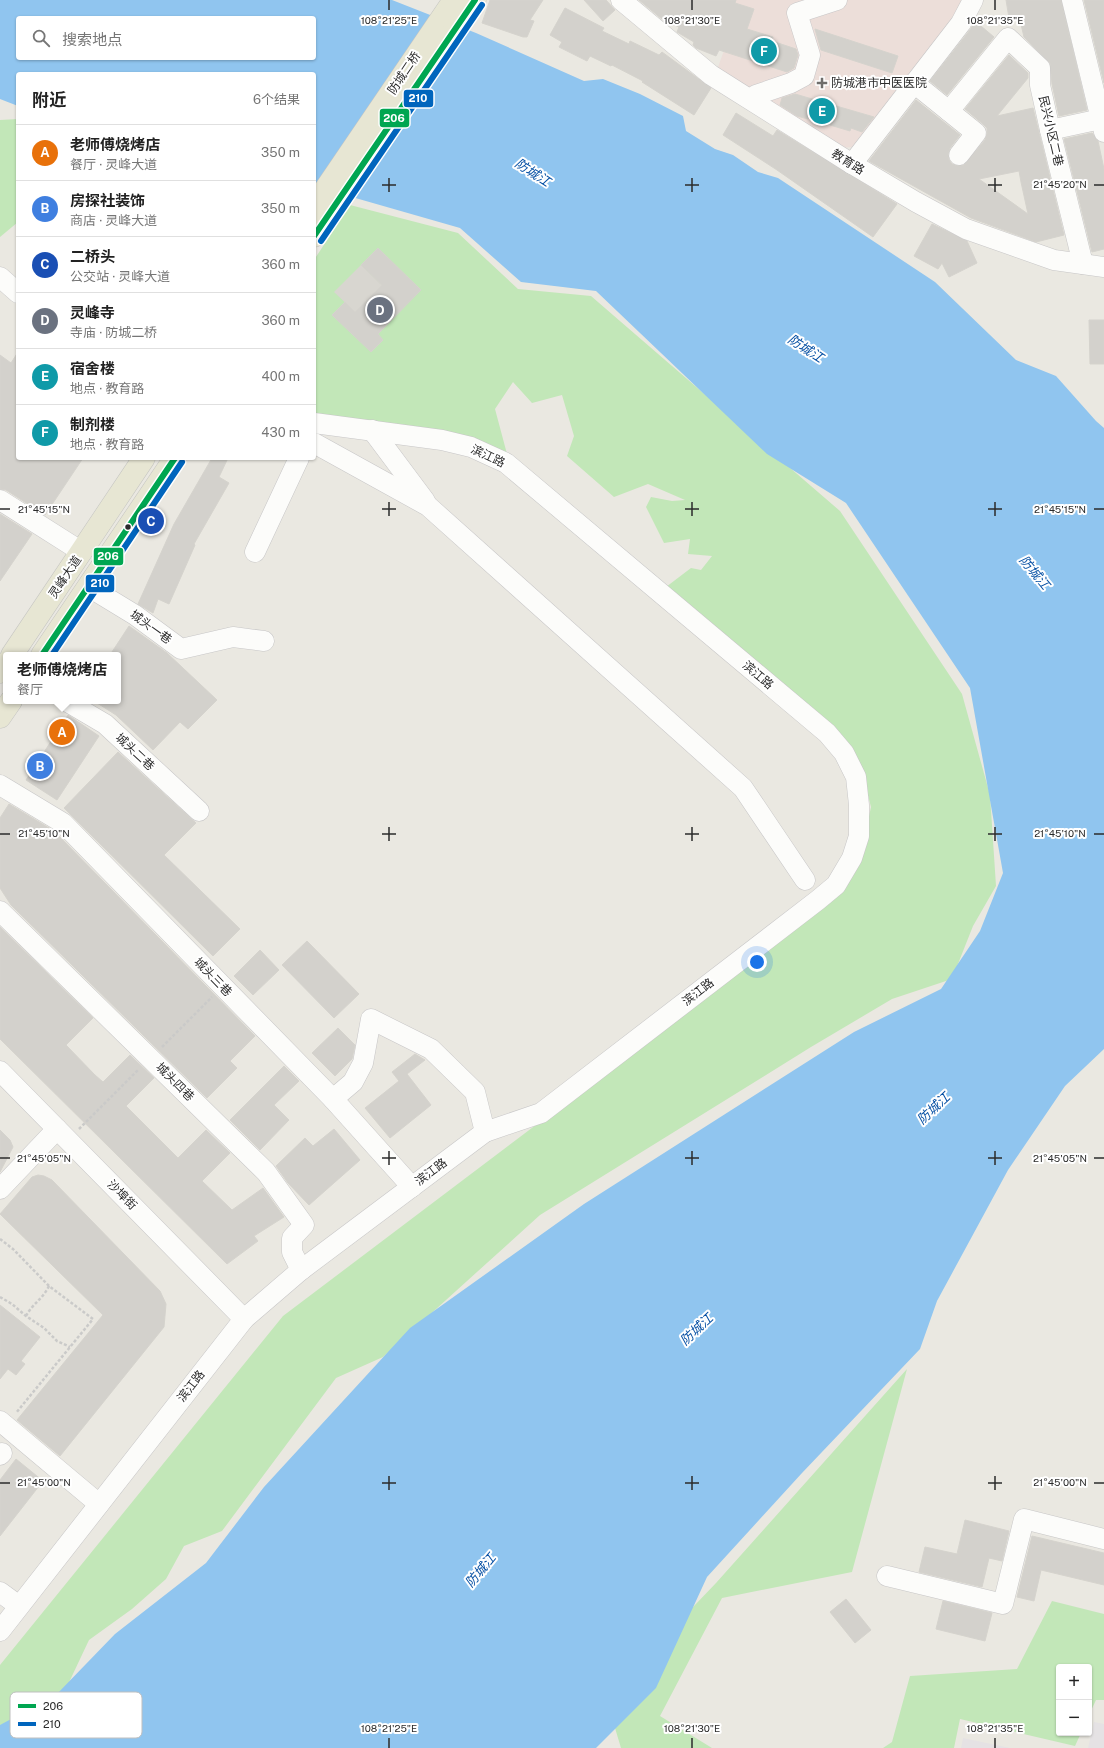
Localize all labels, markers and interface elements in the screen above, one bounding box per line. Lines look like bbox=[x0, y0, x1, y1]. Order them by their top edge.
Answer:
text: 108°21'25"E bbox=[361, 14, 417, 26]
text: 108°21'30"E bbox=[664, 14, 720, 26]
text: 108°21'35"E bbox=[967, 14, 1023, 26]
search box bbox=[16, 16, 316, 60]
icon: search bbox=[30, 27, 52, 49]
text: 搜索地点 bbox=[62, 31, 122, 48]
pin: F bbox=[751, 36, 777, 66]
street label: 防城二桥 bbox=[385, 49, 423, 97]
place label: 防城港市中医医院 bbox=[831, 76, 927, 90]
marker: 防城港市中医医院 bbox=[816, 77, 828, 89]
line badge: 210 bbox=[403, 89, 434, 108]
text: 附近 bbox=[32, 90, 66, 110]
text: 6个结果 bbox=[253, 92, 300, 107]
text: 210 bbox=[409, 92, 427, 104]
street label: 民兴小区二巷 bbox=[1036, 94, 1066, 168]
pin: E bbox=[809, 96, 835, 126]
line badge: 206 bbox=[379, 108, 410, 128]
text: 206 bbox=[383, 112, 405, 124]
text: 老师傅烧烤店 bbox=[70, 136, 160, 153]
text: A bbox=[40, 145, 50, 160]
text: 350 m bbox=[261, 145, 300, 160]
street label: 教育路 bbox=[829, 147, 867, 177]
water label: 防城江 bbox=[512, 156, 555, 190]
text: 餐厅 · 灵峰大道 bbox=[70, 157, 157, 172]
text: 21°45'20"N bbox=[1033, 178, 1087, 190]
text: 房探社装饰 bbox=[70, 192, 145, 209]
text: B bbox=[41, 201, 49, 216]
text: 350 m bbox=[261, 201, 300, 216]
text: 商店 · 灵峰大道 bbox=[70, 213, 157, 228]
text: 二桥头 bbox=[70, 248, 115, 265]
text: C bbox=[40, 257, 50, 272]
text: 360 m bbox=[262, 257, 300, 272]
text: 公交站 · 灵峰大道 bbox=[70, 269, 170, 284]
pin: D bbox=[367, 295, 393, 325]
text: 灵峰寺 bbox=[70, 304, 115, 321]
text: D bbox=[40, 313, 50, 328]
text: 360 m bbox=[262, 313, 300, 328]
text: 寺庙 · 防城二桥 bbox=[70, 325, 157, 340]
water label: 防城江 bbox=[785, 332, 828, 366]
text: 宿舍楼 bbox=[70, 360, 115, 377]
text: E bbox=[41, 369, 49, 384]
text: 400 m bbox=[262, 369, 300, 384]
text: 地点 · 教育路 bbox=[70, 381, 144, 396]
text: 制剂楼 bbox=[70, 416, 115, 433]
text: F bbox=[41, 425, 49, 440]
text: 430 m bbox=[261, 425, 300, 440]
text: 地点 · 教育路 bbox=[70, 437, 144, 452]
street label: 滨江路 bbox=[469, 442, 507, 470]
text: 21°45'15"N bbox=[18, 503, 70, 515]
text: 21°45'15"N bbox=[1034, 503, 1086, 515]
pin: C bbox=[138, 506, 164, 536]
unlabelled marker bbox=[123, 522, 133, 532]
line badge: 206 bbox=[93, 547, 124, 566]
text: 206 bbox=[97, 550, 119, 562]
street label: 灵峰大道 bbox=[46, 553, 84, 601]
water label: 防城江 bbox=[1016, 553, 1054, 594]
line badge: 210 bbox=[85, 574, 115, 593]
text: 210 bbox=[91, 577, 109, 589]
street label: 城头一巷 bbox=[127, 607, 175, 647]
popup bbox=[3, 652, 121, 704]
street label: 滨江路 bbox=[740, 658, 776, 692]
text: 老师傅烧烤店 bbox=[17, 661, 107, 678]
text: 餐厅 bbox=[17, 682, 43, 697]
pin: A bbox=[49, 717, 75, 747]
street label: 城头二巷 bbox=[113, 731, 157, 773]
pin: B bbox=[27, 751, 53, 781]
text: 21°45'10"N bbox=[18, 827, 70, 839]
text: 21°45'10"N bbox=[1034, 827, 1086, 839]
your location bbox=[747, 952, 767, 972]
street label: 城头三巷 bbox=[191, 955, 235, 999]
street label: 滨江路 bbox=[680, 975, 716, 1009]
street label: 城头四巷 bbox=[153, 1060, 197, 1104]
water label: 防城江 bbox=[914, 1088, 954, 1127]
text: 21°45'05"N bbox=[17, 1152, 71, 1164]
text: 21°45'05"N bbox=[1033, 1152, 1087, 1164]
street label: 滨江路 bbox=[412, 1156, 450, 1188]
street label: 沙埠街 bbox=[104, 1177, 140, 1213]
water label: 防城江 bbox=[677, 1309, 717, 1348]
street label: 滨江路 bbox=[174, 1368, 208, 1404]
text: 21°45'00"N bbox=[17, 1476, 71, 1488]
text: 21°45'00"N bbox=[1033, 1476, 1087, 1488]
water label: 防城江 bbox=[462, 1549, 500, 1590]
map controls bbox=[1056, 1664, 1092, 1736]
button: + bbox=[1056, 1664, 1092, 1700]
legend bbox=[10, 1692, 142, 1738]
text: 206 bbox=[43, 1700, 63, 1712]
button: − bbox=[1056, 1700, 1092, 1736]
text: 210 bbox=[43, 1718, 61, 1730]
text: 108°21'25"E bbox=[361, 1722, 417, 1734]
text: 108°21'30"E bbox=[664, 1722, 720, 1734]
text: 108°21'35"E bbox=[967, 1722, 1023, 1734]

